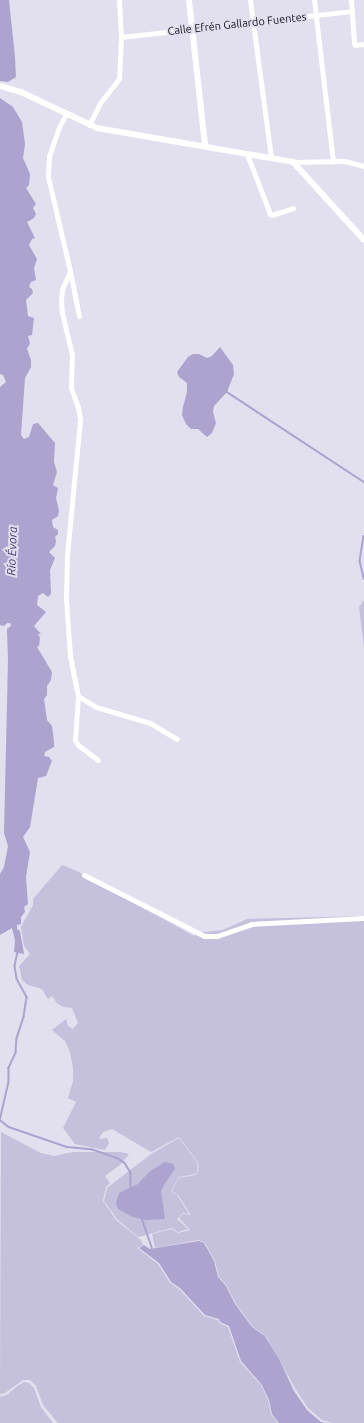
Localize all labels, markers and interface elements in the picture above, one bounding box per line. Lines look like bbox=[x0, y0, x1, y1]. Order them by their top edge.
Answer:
street label: Calle Efrén Gallardo Fuentes bbox=[167, 10, 307, 38]
water label: Río Évora bbox=[4, 526, 20, 576]

